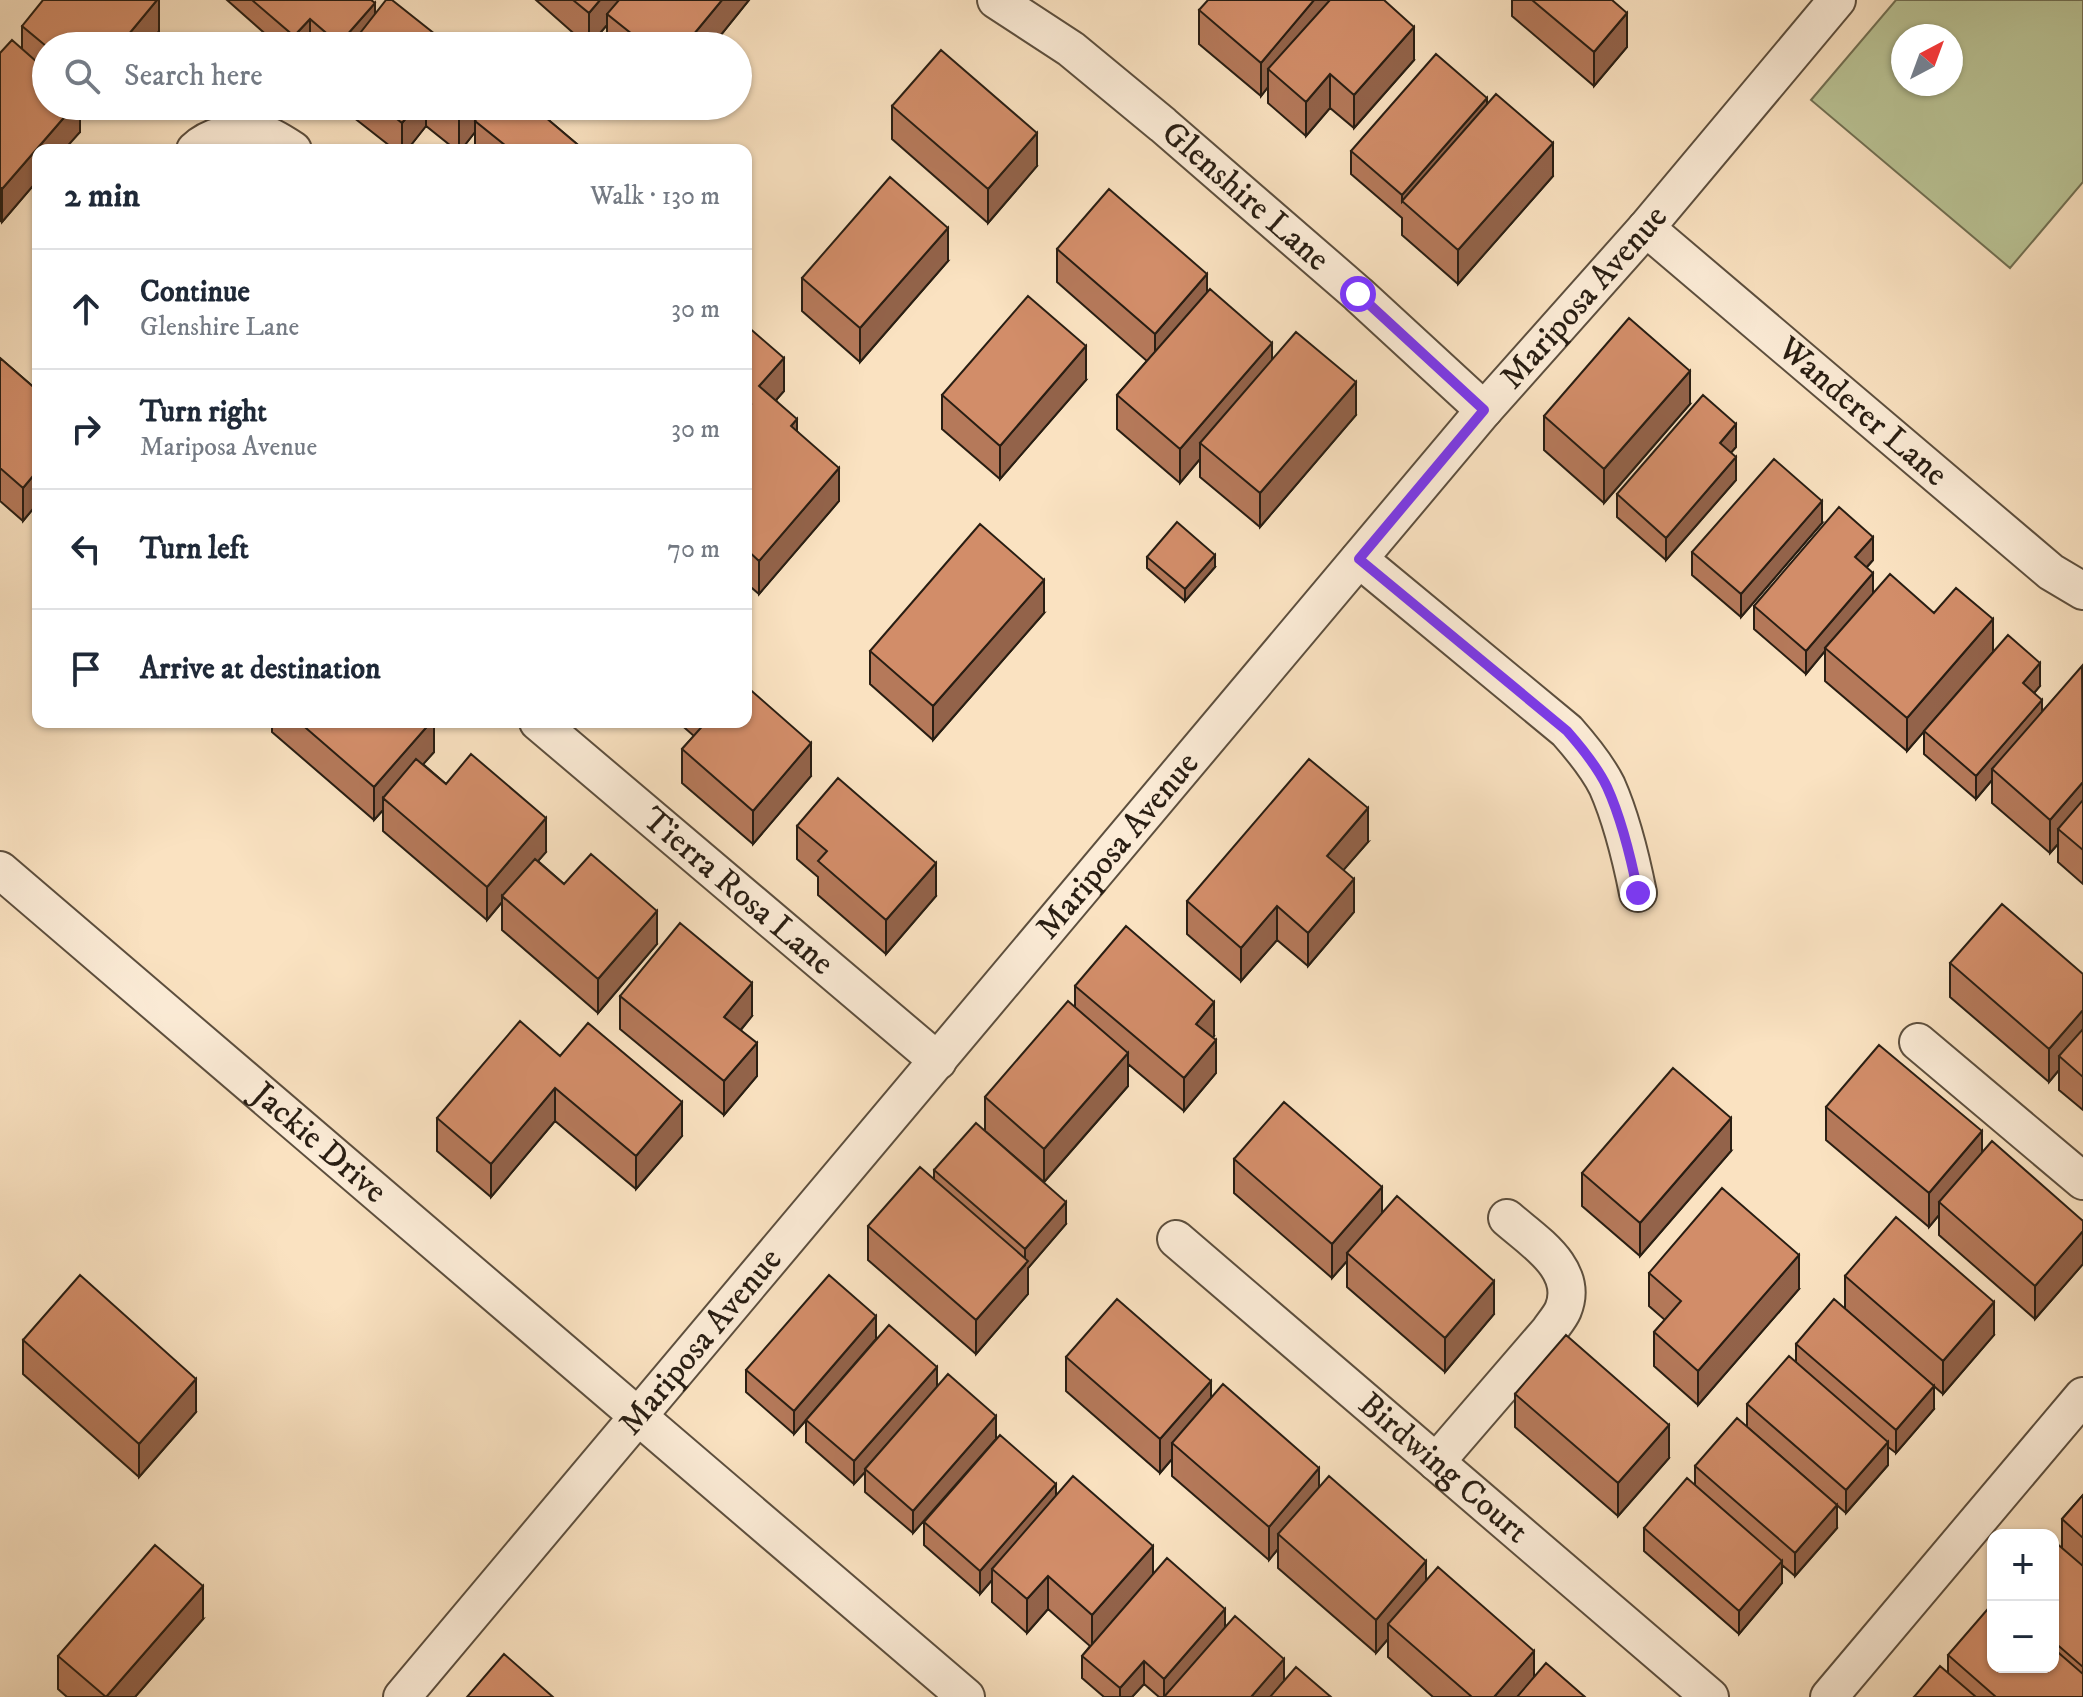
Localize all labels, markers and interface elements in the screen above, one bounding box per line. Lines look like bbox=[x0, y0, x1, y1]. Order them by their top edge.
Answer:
north arrow bbox=[1891, 24, 1963, 96]
search box bbox=[32, 32, 752, 120]
icon: search bbox=[60, 54, 104, 98]
text: Search here bbox=[124, 58, 263, 95]
street label: Glenshire Lane bbox=[1153, 112, 1338, 281]
text: 2 min bbox=[64, 175, 140, 217]
text: Walk · 130 m bbox=[590, 180, 720, 213]
street label: Mariposa Avenue bbox=[1491, 197, 1677, 398]
text: Continue bbox=[140, 274, 250, 311]
route start bbox=[1340, 276, 1376, 312]
icon: ahead bbox=[64, 287, 108, 331]
text: 30 m bbox=[671, 293, 720, 326]
text: Glenshire Lane bbox=[140, 311, 299, 344]
street label: Wanderer Lane bbox=[1768, 327, 1956, 496]
text: Turn right bbox=[140, 394, 267, 431]
icon: right bbox=[64, 407, 108, 451]
text: 30 m bbox=[671, 413, 720, 446]
text: Mariposa Avenue bbox=[140, 431, 317, 464]
icon: left bbox=[64, 527, 108, 571]
text: Turn left bbox=[140, 531, 249, 568]
text: 70 m bbox=[667, 533, 720, 566]
icon: arrive bbox=[64, 647, 108, 691]
text: Arrive at destination bbox=[140, 651, 381, 688]
street label: Mariposa Avenue bbox=[1027, 744, 1208, 948]
street label: Tierra Rosa Lane bbox=[633, 798, 842, 984]
route end bbox=[1620, 875, 1656, 911]
street label: Jackie Drive bbox=[241, 1072, 395, 1213]
street label: Mariposa Avenue bbox=[610, 1240, 791, 1444]
street label: Birdwing Court bbox=[1350, 1384, 1537, 1553]
map controls bbox=[1987, 1529, 2059, 1673]
button: + bbox=[1987, 1529, 2059, 1601]
button: − bbox=[1987, 1601, 2059, 1673]

